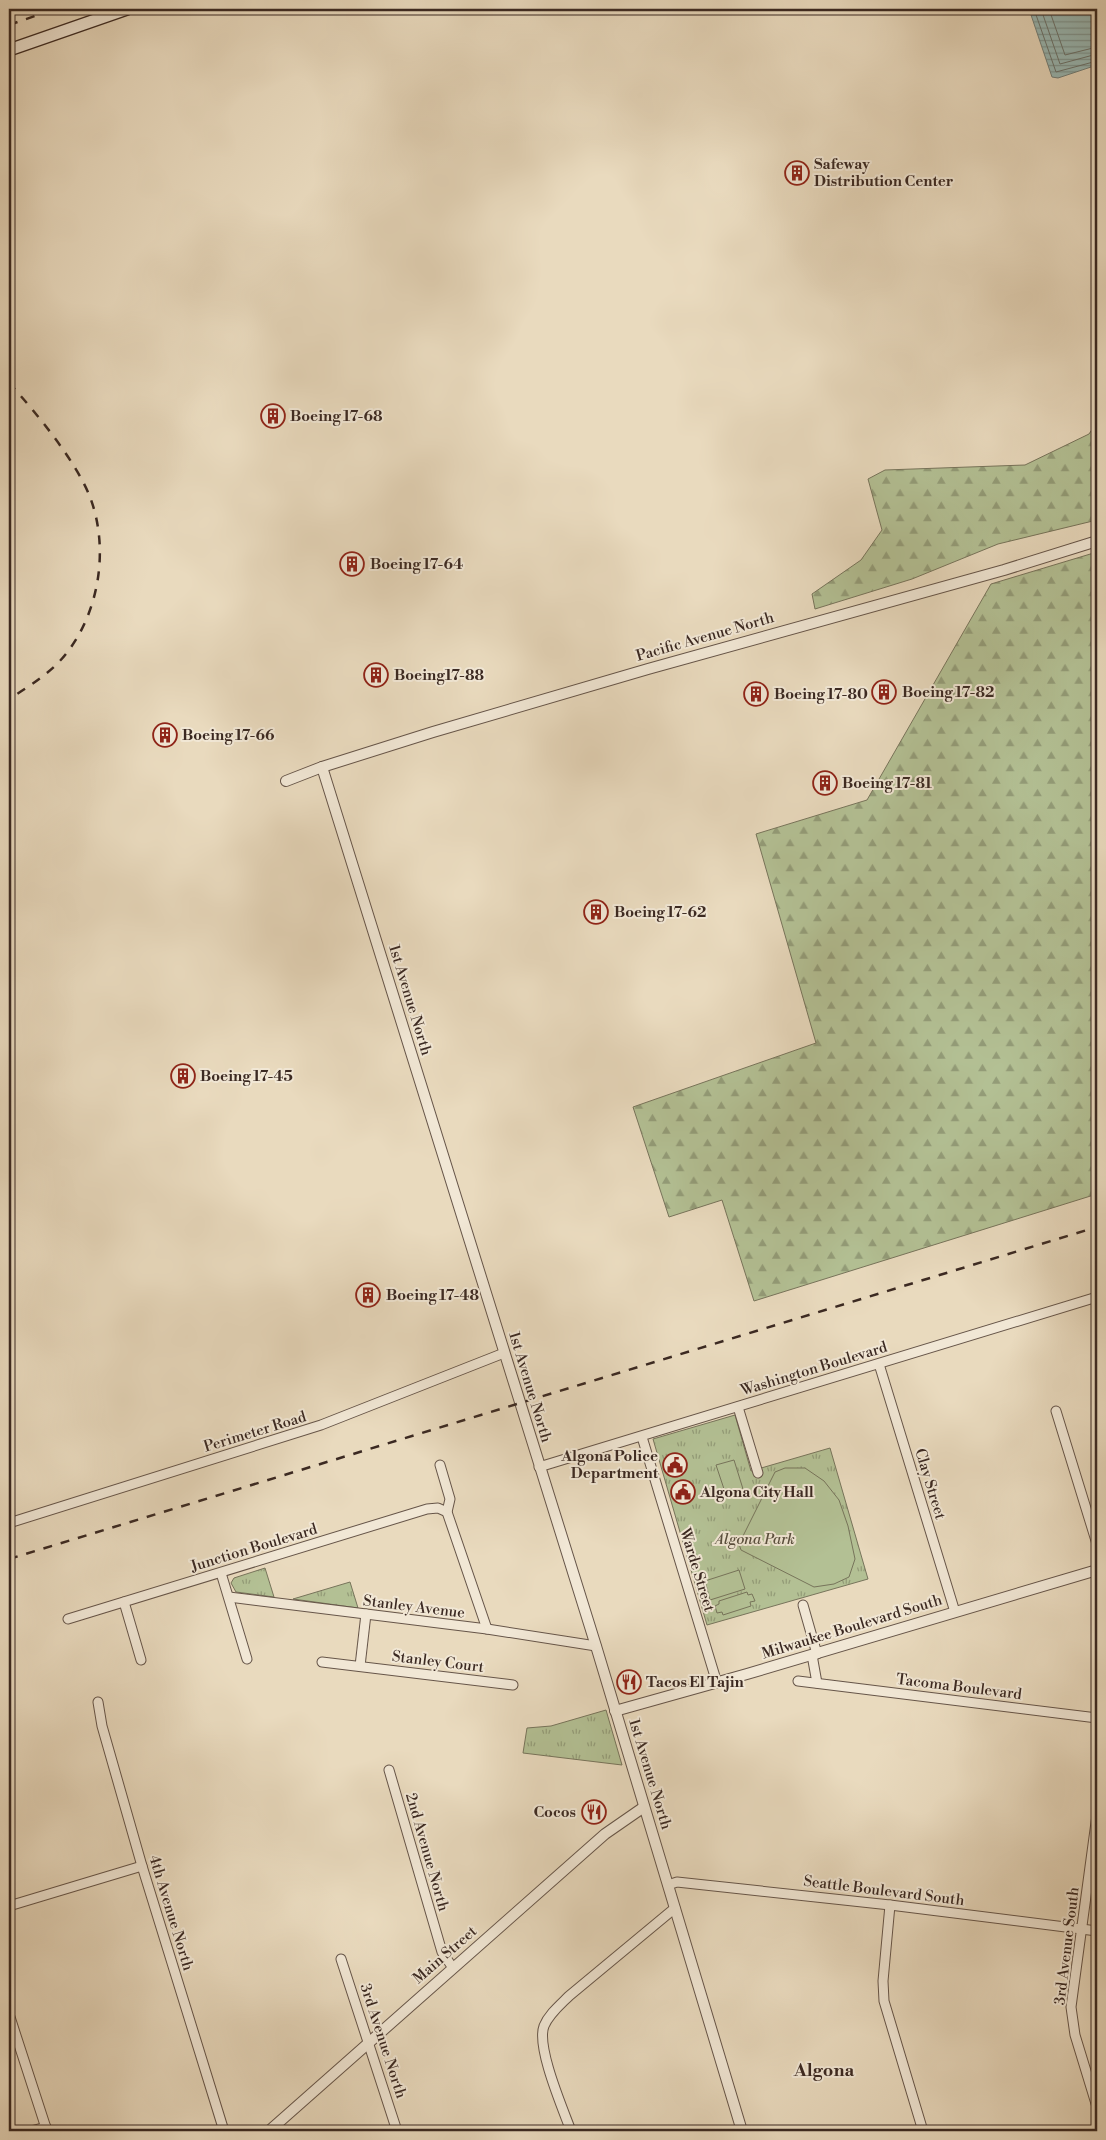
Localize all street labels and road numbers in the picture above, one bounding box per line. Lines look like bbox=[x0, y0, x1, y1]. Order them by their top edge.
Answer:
street label: Pacific Avenue North bbox=[634, 608, 776, 666]
street label: 1st Avenue North bbox=[384, 942, 436, 1058]
street label: 1st Avenue North bbox=[504, 1329, 556, 1445]
street label: Washington Boulevard bbox=[737, 1338, 890, 1401]
street label: Perimeter Road bbox=[201, 1407, 309, 1457]
street label: Clay Street bbox=[910, 1446, 950, 1522]
street label: Junction Boulevard bbox=[187, 1520, 320, 1577]
street label: Warde Street bbox=[675, 1525, 719, 1615]
street label: Milwaukee Boulevard South bbox=[760, 1590, 945, 1664]
street label: Stanley Avenue bbox=[362, 1591, 466, 1623]
street label: Stanley Court bbox=[391, 1647, 486, 1677]
street label: Tacoma Boulevard bbox=[895, 1670, 1023, 1704]
street label: 1st Avenue North bbox=[624, 1716, 676, 1832]
street label: 2nd Avenue North bbox=[401, 1791, 453, 1913]
street label: 4th Avenue North bbox=[144, 1853, 198, 1973]
street label: Seattle Boulevard South bbox=[802, 1872, 966, 1910]
street label: 3rd Avenue South bbox=[1050, 1886, 1084, 2006]
street label: Main Street bbox=[409, 1922, 481, 1988]
street label: 3rd Avenue North bbox=[355, 1981, 411, 2101]

